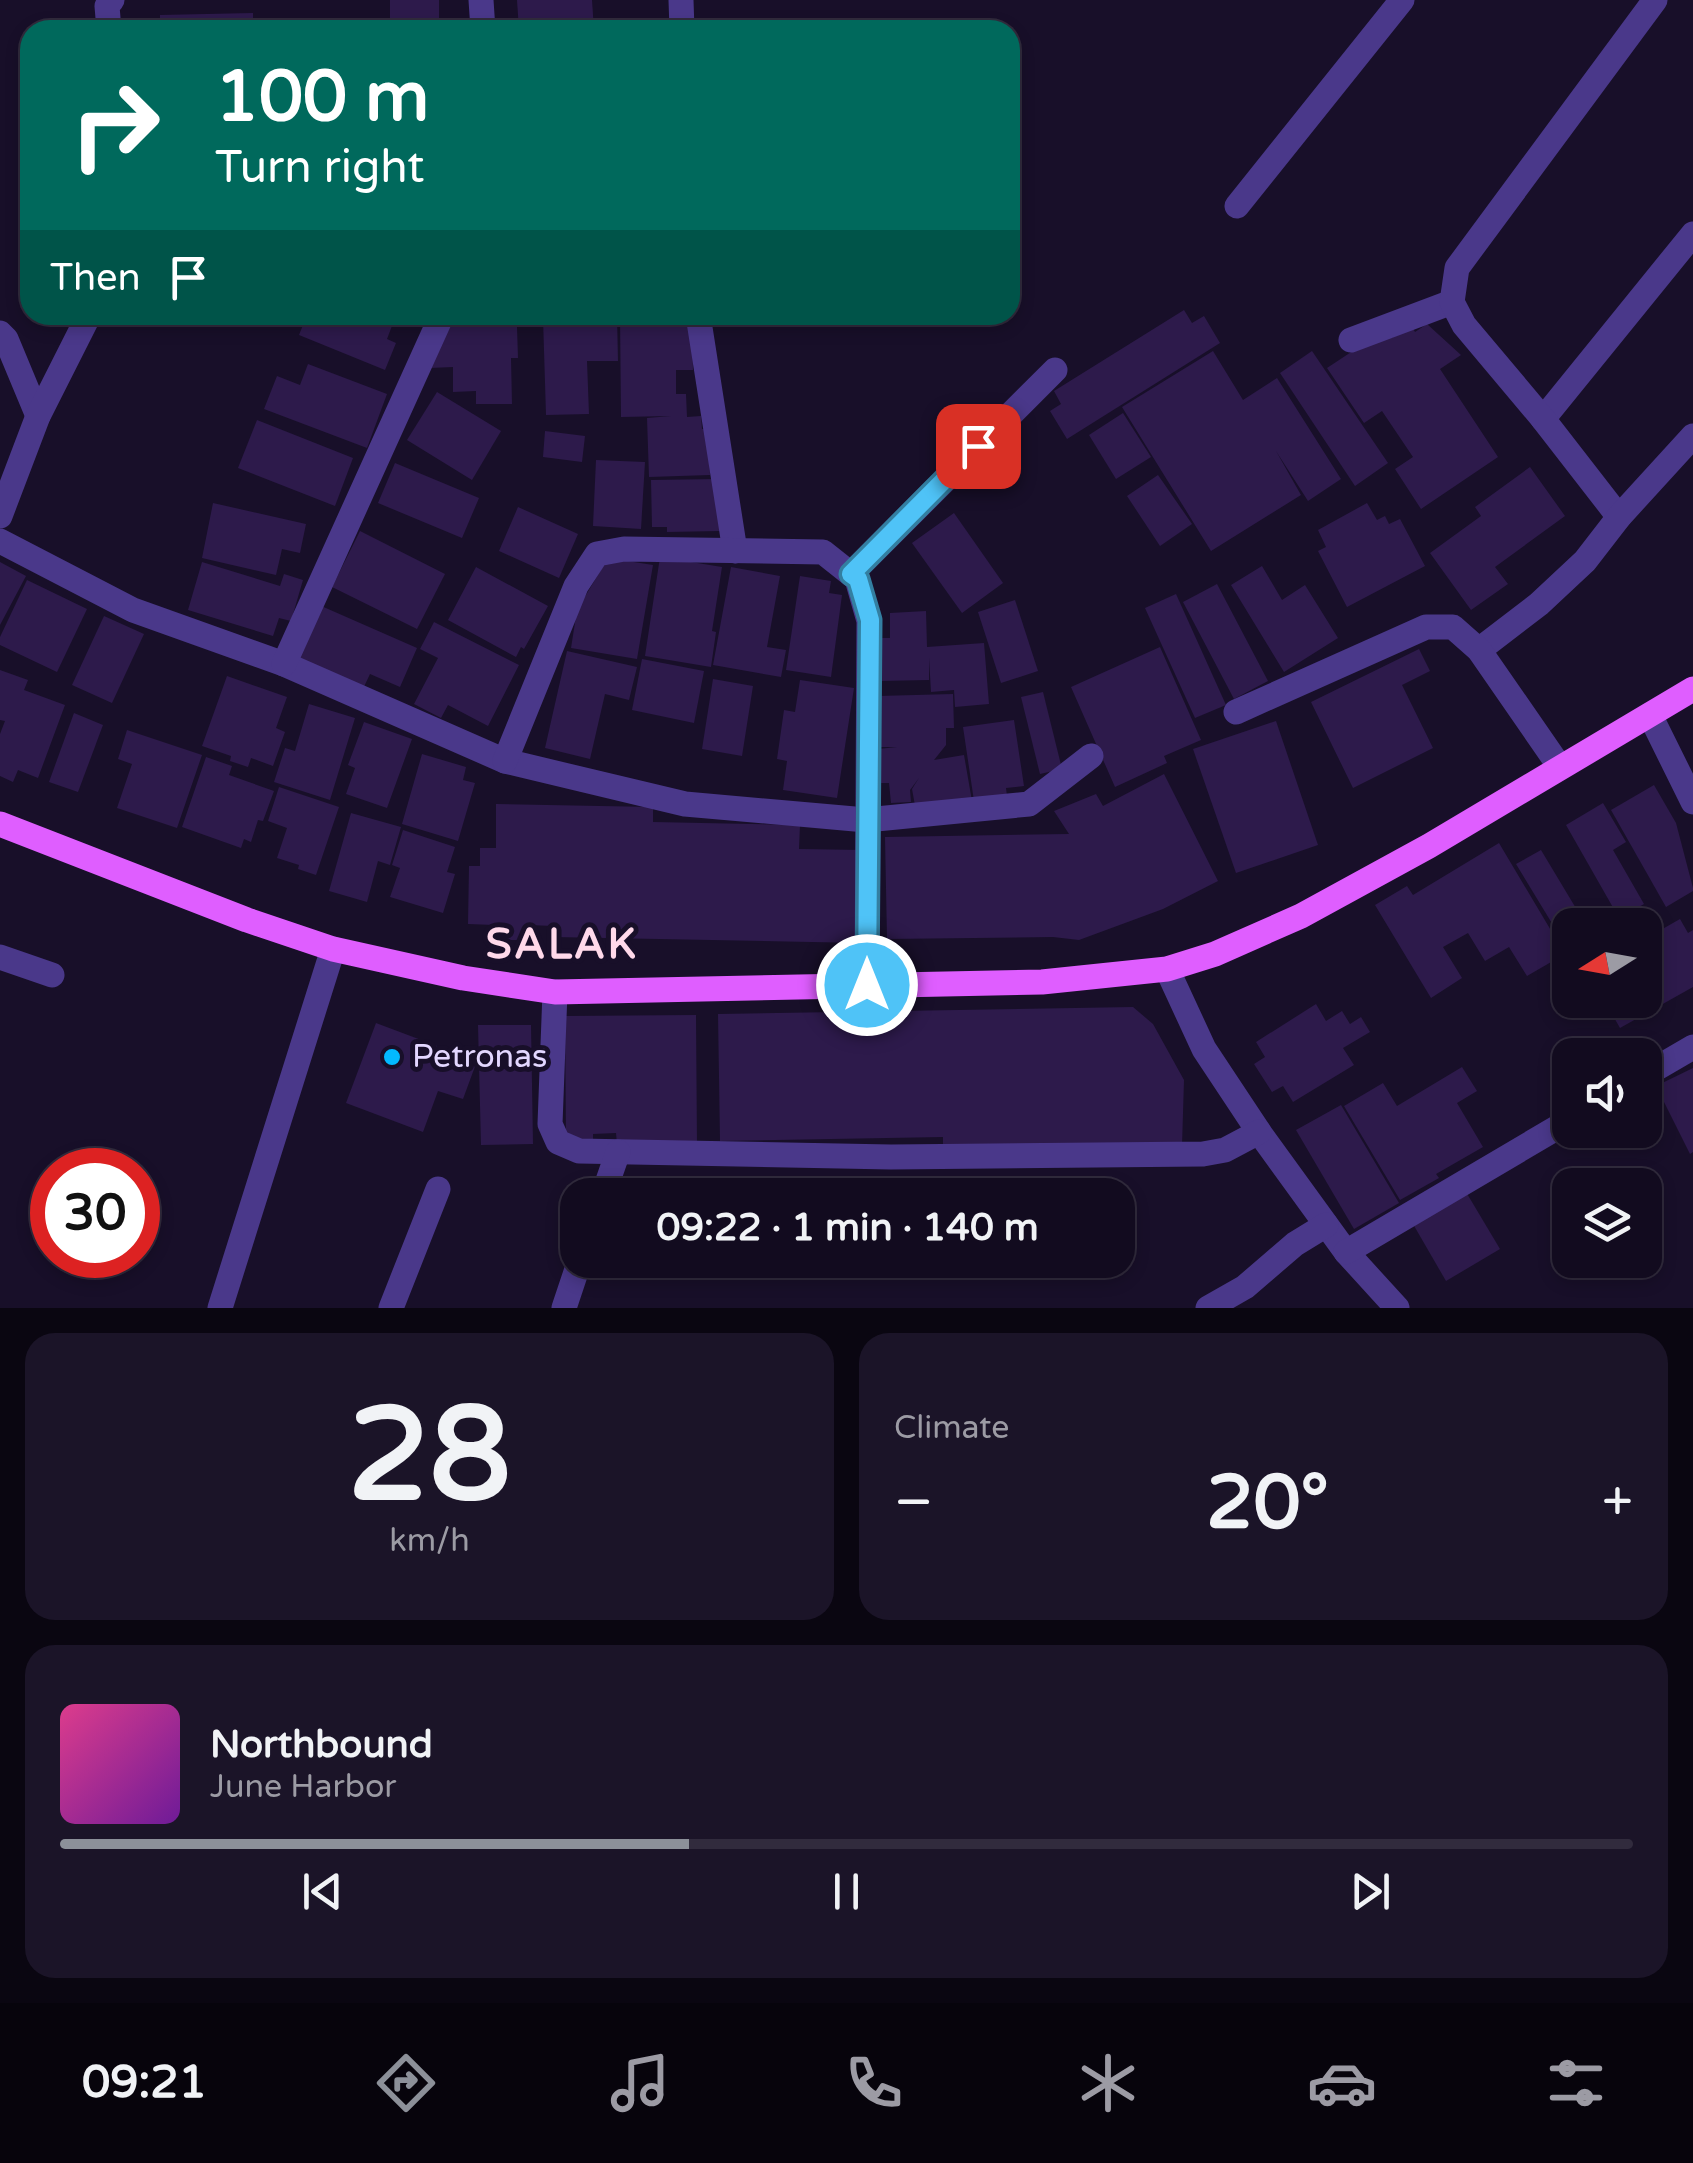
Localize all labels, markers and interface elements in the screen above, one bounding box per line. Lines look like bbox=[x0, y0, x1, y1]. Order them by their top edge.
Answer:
text: 100 m bbox=[215, 56, 429, 140]
icon: right bbox=[50, 60, 180, 190]
text: Turn right bbox=[215, 141, 424, 195]
icon: arrive bbox=[161, 250, 216, 305]
text: Then bbox=[50, 255, 141, 301]
pin bbox=[936, 404, 1021, 489]
icon: arrive bbox=[951, 419, 1006, 474]
north arrow bbox=[1552, 908, 1662, 1018]
map controls bbox=[1552, 908, 1662, 1278]
district label: SALAK bbox=[486, 919, 638, 970]
position arrow bbox=[815, 933, 919, 1037]
place label: Petronas bbox=[412, 1038, 547, 1076]
button: sound bbox=[1552, 1038, 1662, 1148]
marker: Petronas bbox=[381, 1046, 403, 1068]
speed limit sign: 30 bbox=[30, 1148, 160, 1278]
button: layers bbox=[1552, 1168, 1662, 1278]
text: 09:22 · 1 min · 140 m bbox=[656, 1205, 1039, 1251]
text: 28 bbox=[348, 1379, 511, 1535]
text: Climate bbox=[894, 1409, 1009, 1447]
text: 20° bbox=[1206, 1458, 1329, 1548]
text: − bbox=[894, 1470, 933, 1536]
text: + bbox=[1602, 1470, 1633, 1536]
text: km/h bbox=[389, 1522, 470, 1560]
text: Northbound bbox=[210, 1722, 433, 1768]
text: June Harbor bbox=[210, 1768, 397, 1806]
icon: previous bbox=[295, 1864, 350, 1919]
icon: pause bbox=[819, 1864, 874, 1919]
icon: next bbox=[1343, 1864, 1398, 1919]
icon: directions bbox=[371, 2048, 441, 2118]
icon: music bbox=[605, 2048, 675, 2118]
icon: phone bbox=[839, 2048, 909, 2118]
icon: climate bbox=[1073, 2048, 1143, 2118]
icon: car bbox=[1307, 2048, 1377, 2118]
icon: filters bbox=[1541, 2048, 1611, 2118]
text: 09:21 bbox=[82, 2056, 207, 2110]

